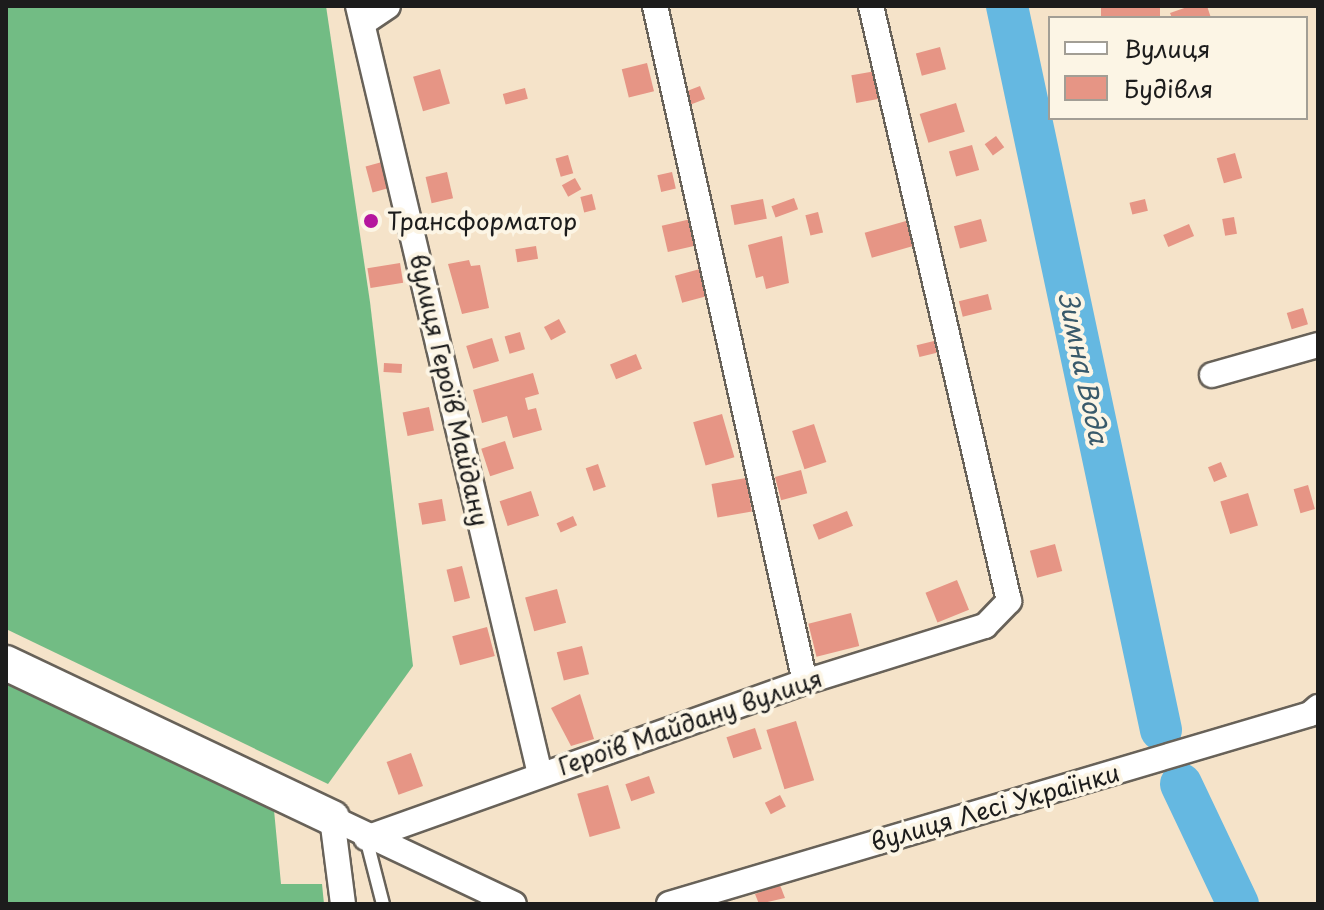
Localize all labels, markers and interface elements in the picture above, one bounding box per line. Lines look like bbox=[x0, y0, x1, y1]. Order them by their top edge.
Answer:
legend bbox=[1048, 16, 1308, 120]
text: Вулиця bbox=[1124, 30, 1210, 66]
text: Будівля bbox=[1124, 70, 1213, 106]
place label: Трансформатор bbox=[387, 207, 577, 235]
marker: Трансформатор bbox=[362, 212, 380, 230]
street label: вулиця Героїв Майдану bbox=[405, 251, 495, 529]
water label: Зимна Вода bbox=[1052, 288, 1116, 448]
street label: Героїв Майдану вулиця bbox=[554, 663, 826, 781]
street label: вулиця Лесі Українки bbox=[867, 757, 1123, 857]

